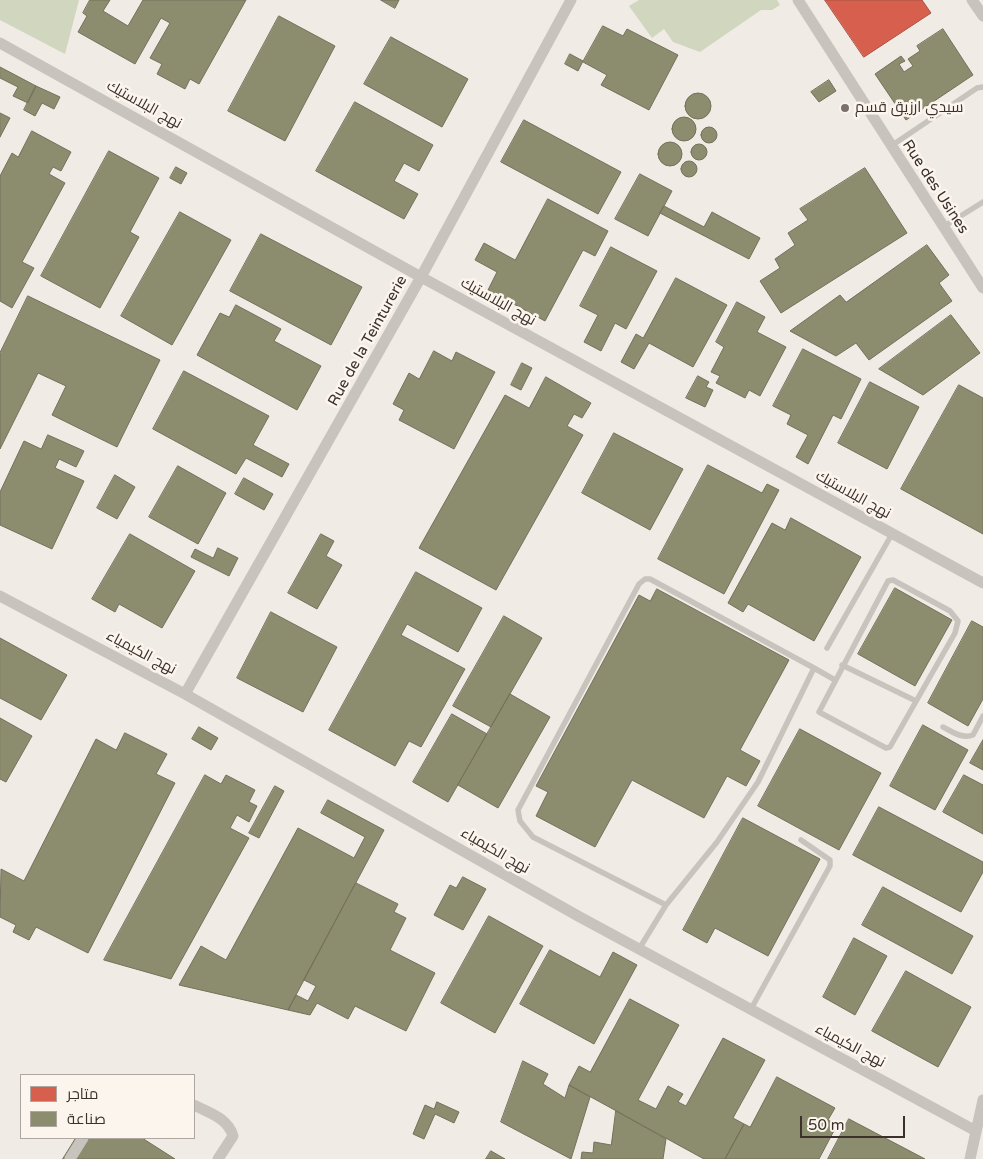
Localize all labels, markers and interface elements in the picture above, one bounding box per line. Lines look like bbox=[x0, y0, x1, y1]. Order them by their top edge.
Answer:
street label: نهج البلاستيك bbox=[103, 77, 185, 133]
place label: سيدي ارزيق قسم bbox=[855, 99, 964, 117]
marker: سيدي ارزيق قسم bbox=[839, 102, 851, 114]
street label: Rue des Usines bbox=[898, 137, 972, 237]
street label: Rue de la Teinturerie bbox=[325, 273, 411, 409]
street label: نهج البلاستيك bbox=[457, 274, 539, 330]
street label: نهج البلاستيك bbox=[812, 467, 894, 523]
street label: نهج الكيمياء bbox=[103, 627, 179, 679]
street label: نهج الكيمياء bbox=[457, 824, 533, 878]
street label: نهج الكيمياء bbox=[812, 1020, 888, 1072]
legend bbox=[20, 1074, 195, 1139]
text: متاجر bbox=[67, 1085, 98, 1103]
scale bar bbox=[803, 1106, 908, 1138]
text: صناعة bbox=[67, 1110, 106, 1128]
text: 50 m bbox=[808, 1116, 845, 1134]

